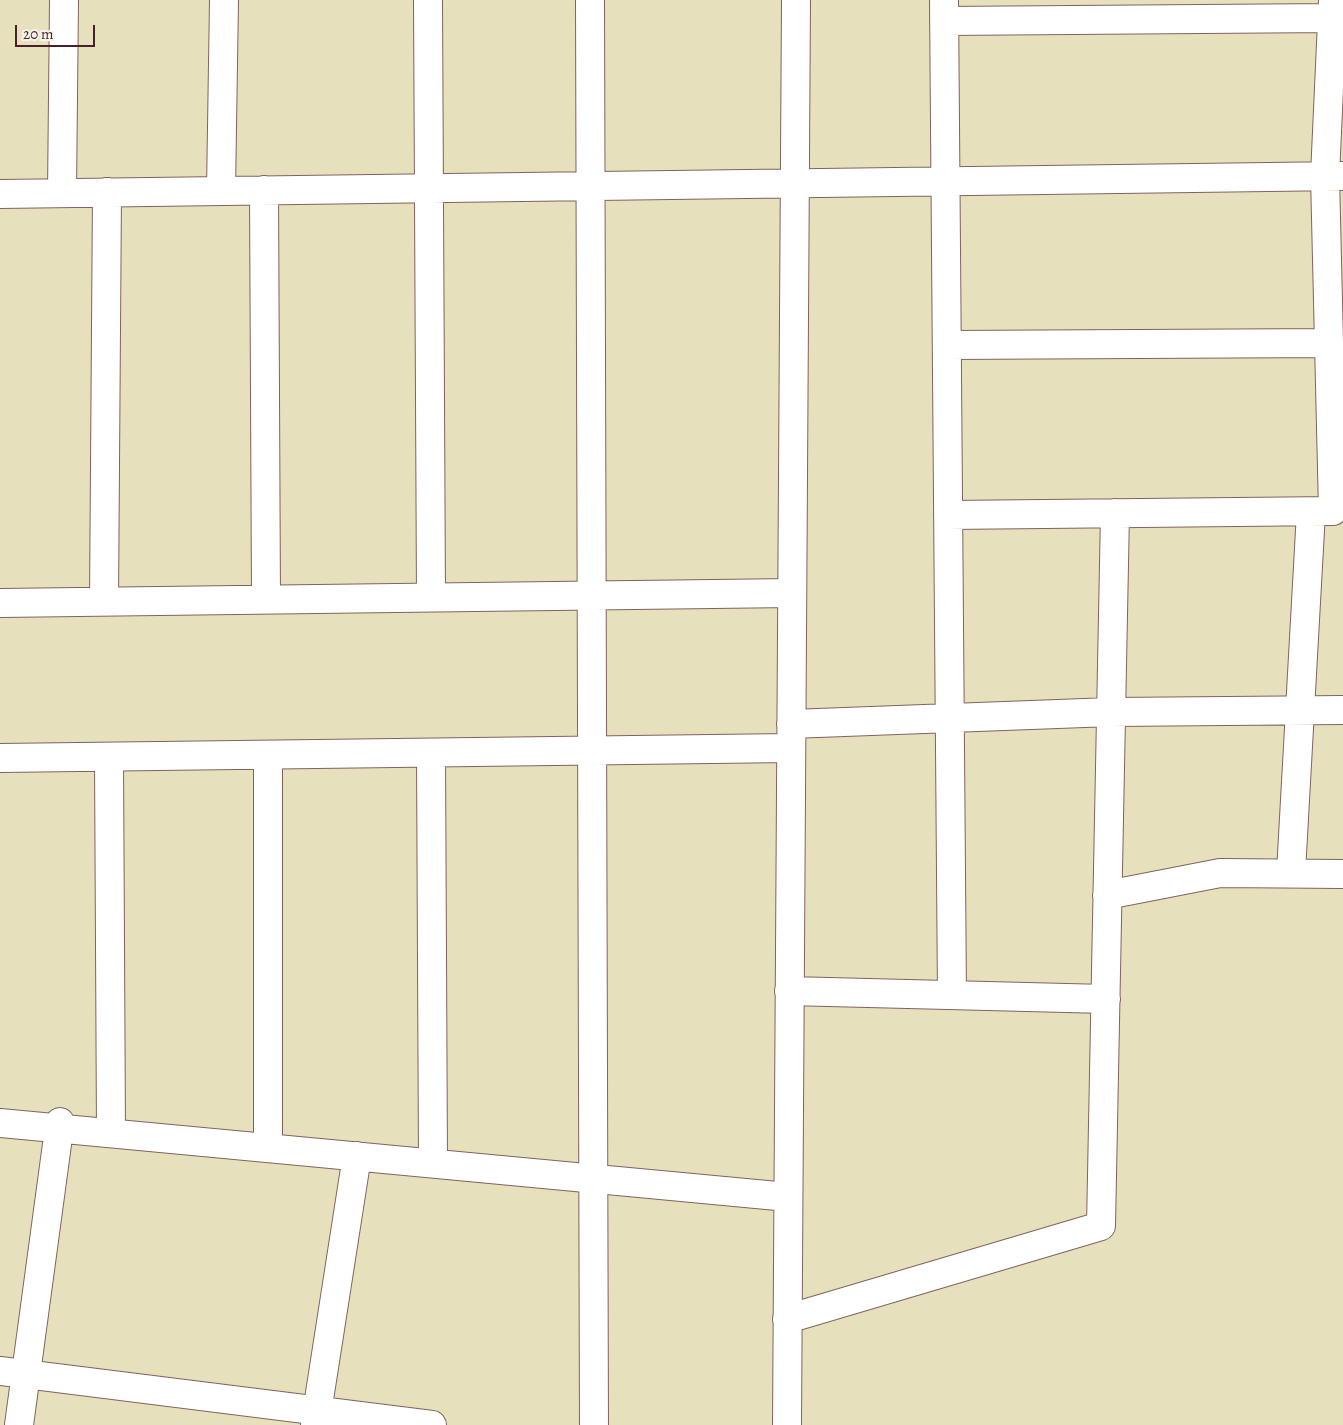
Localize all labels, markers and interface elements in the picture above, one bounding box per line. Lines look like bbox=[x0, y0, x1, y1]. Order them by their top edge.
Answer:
scale bar bbox=[18, 15, 98, 47]
text: 20 m bbox=[23, 24, 54, 44]

